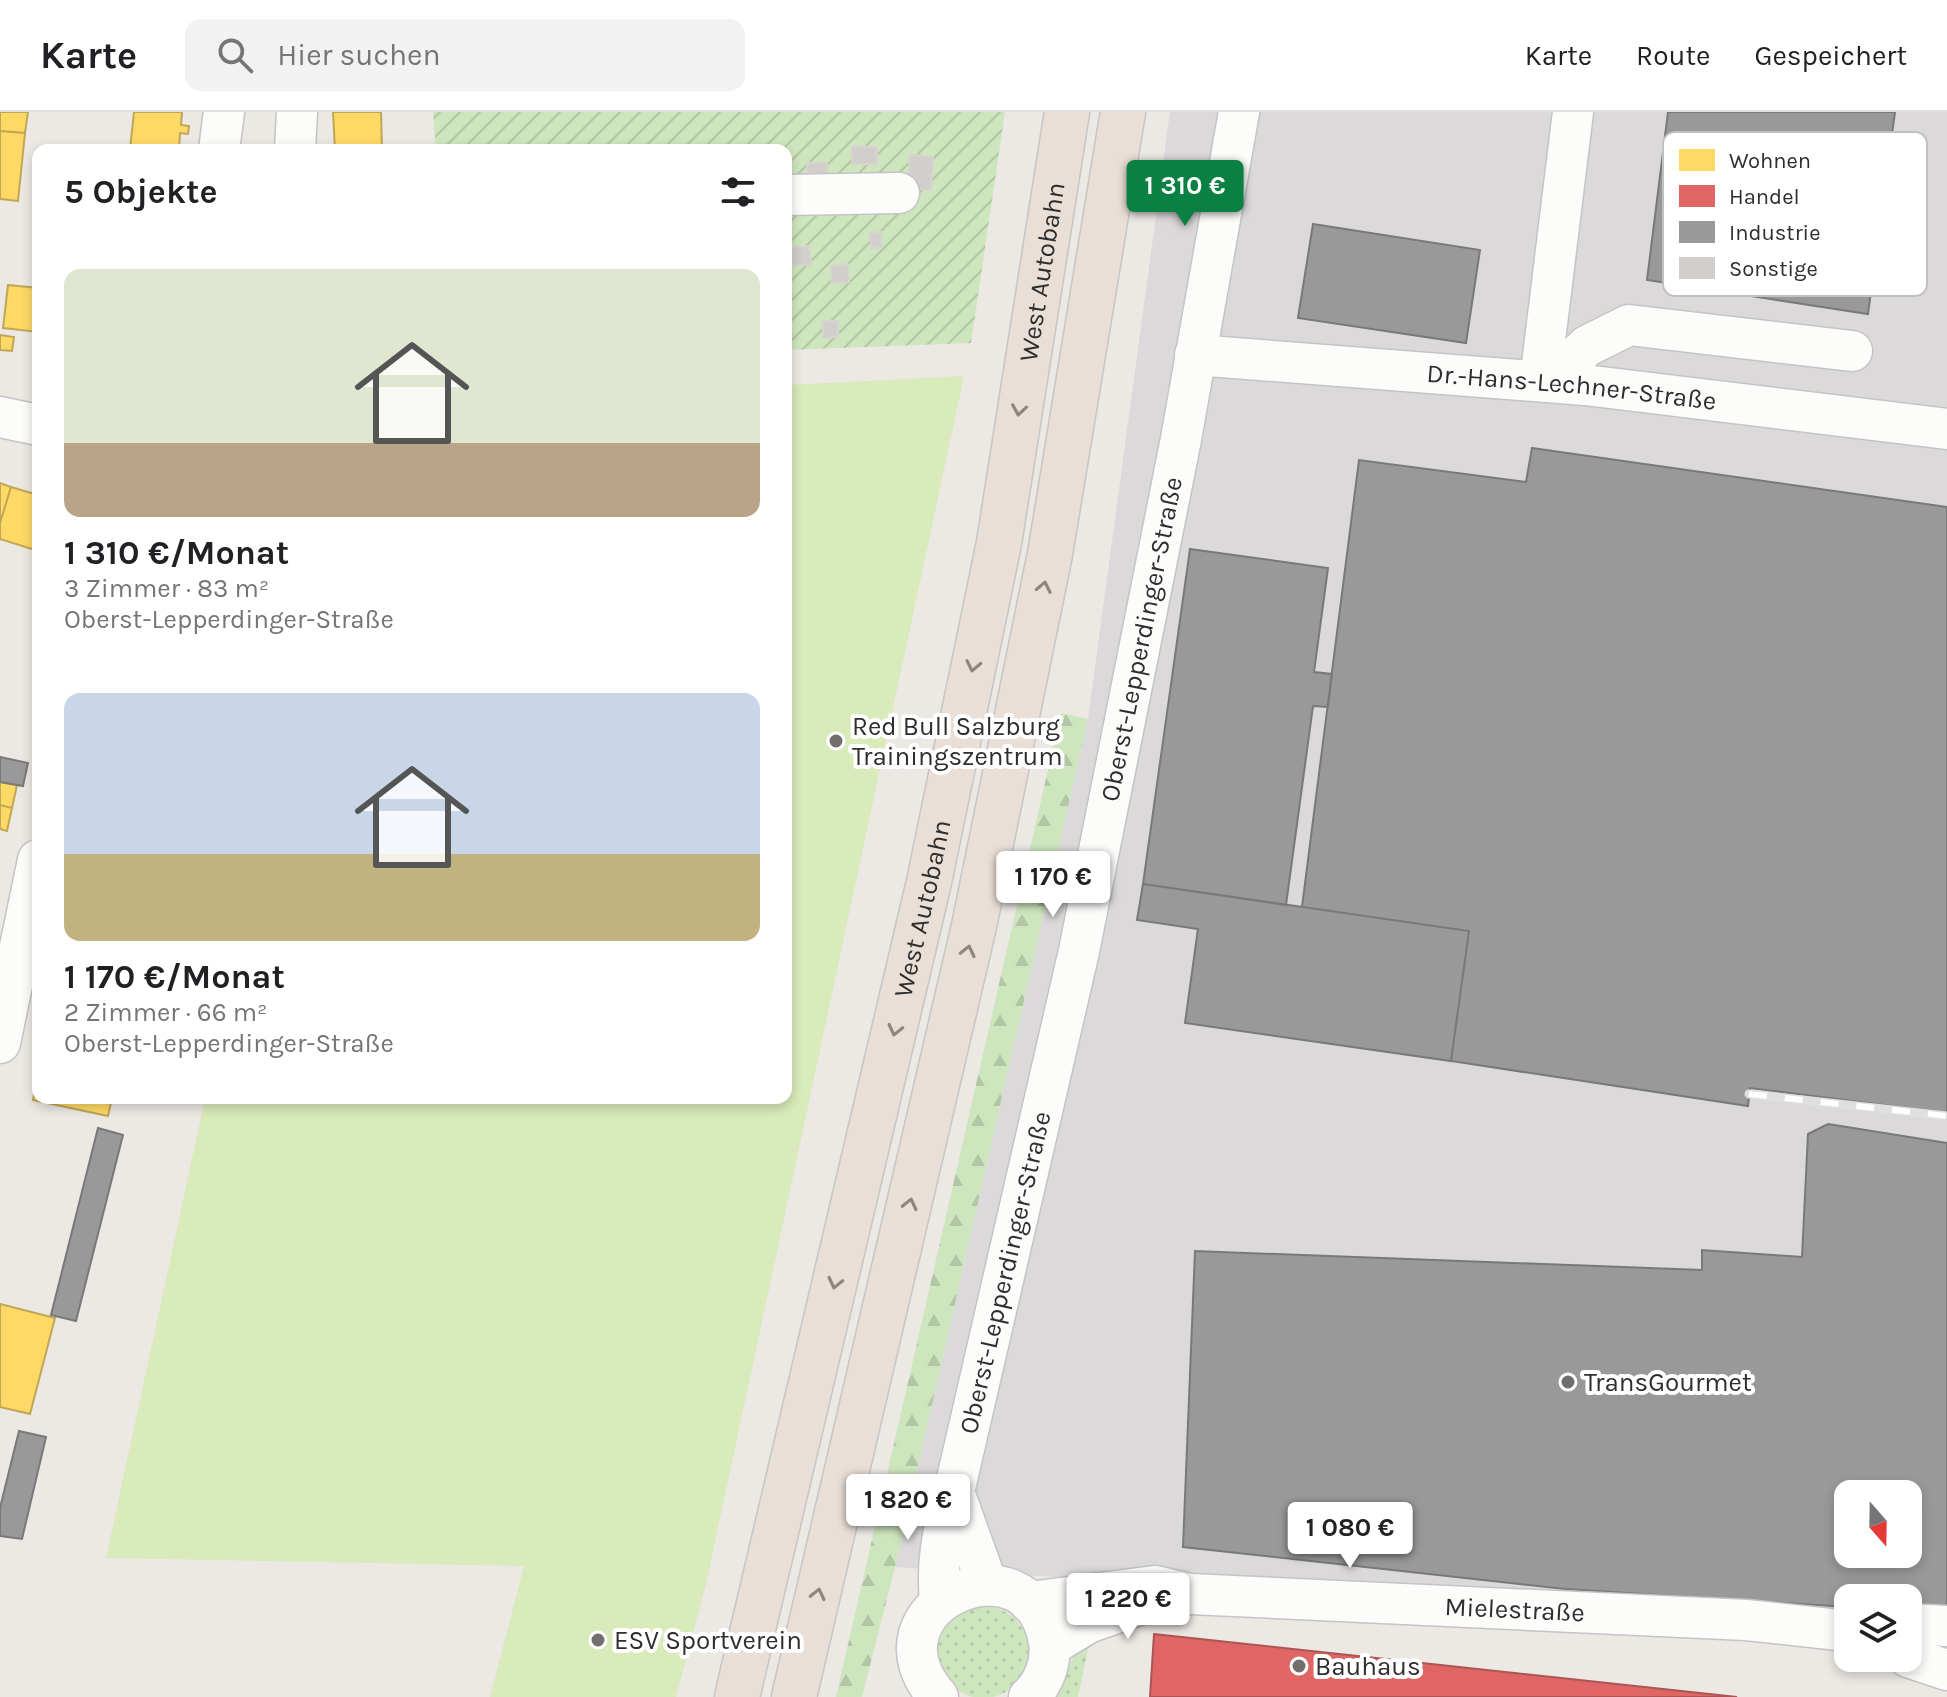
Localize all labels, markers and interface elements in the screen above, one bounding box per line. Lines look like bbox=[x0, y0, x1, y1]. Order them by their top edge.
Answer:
search box bbox=[185, 19, 745, 91]
text: Karte bbox=[40, 33, 137, 78]
icon: search bbox=[213, 33, 257, 77]
text: Hier suchen bbox=[277, 37, 441, 73]
text: Karte bbox=[1525, 39, 1592, 72]
text: Route bbox=[1636, 39, 1710, 72]
text: Gespeichert bbox=[1754, 39, 1907, 72]
legend bbox=[1663, 132, 1927, 296]
text: Wohnen bbox=[1729, 148, 1811, 174]
pin: 1 310 € bbox=[1111, 160, 1259, 228]
icon: filters bbox=[716, 170, 760, 214]
text: 1 310 € bbox=[1145, 170, 1225, 201]
text: 5 Objekte bbox=[64, 172, 217, 212]
street label: West Autobahn bbox=[1013, 180, 1072, 364]
text: Handel bbox=[1729, 184, 1800, 210]
text: Industrie bbox=[1729, 220, 1820, 246]
text: Sonstige bbox=[1729, 256, 1818, 282]
icon: home bbox=[340, 321, 484, 465]
street label: Dr.-Hans-Lechner-Straße bbox=[1426, 358, 1718, 417]
one-way arrow bbox=[1012, 403, 1029, 417]
street label: Oberst-Lepperdinger-Straße bbox=[1094, 474, 1189, 804]
text: 1 310 €/Monat bbox=[64, 533, 289, 573]
text: 3 Zimmer · 83 m² bbox=[64, 573, 269, 604]
one-way arrow bbox=[1035, 581, 1052, 594]
text: Oberst-Lepperdinger-Straße bbox=[64, 604, 394, 635]
one-way arrow bbox=[966, 659, 983, 673]
place label: Red Bull Salzburg Trainingszentrum bbox=[852, 711, 1063, 772]
marker: Red Bull Salzburg Trainingszentrum bbox=[827, 732, 845, 750]
icon: home bbox=[340, 745, 484, 889]
street label: West Autobahn bbox=[887, 817, 957, 1000]
pin: 1 170 € bbox=[979, 851, 1127, 919]
text: 1 170 € bbox=[1014, 861, 1092, 892]
one-way arrow bbox=[959, 945, 976, 958]
text: 1 170 €/Monat bbox=[64, 957, 285, 997]
text: 2 Zimmer · 66 m² bbox=[64, 997, 267, 1028]
one-way arrow bbox=[887, 1022, 904, 1036]
text: Oberst-Lepperdinger-Straße bbox=[64, 1028, 394, 1059]
street label: Oberst-Lepperdinger-Straße bbox=[953, 1108, 1057, 1437]
one-way arrow bbox=[901, 1198, 918, 1212]
one-way arrow bbox=[827, 1275, 844, 1289]
place label: TransGourmet bbox=[1584, 1367, 1752, 1398]
marker: TransGourmet bbox=[1559, 1373, 1577, 1391]
pin: 1 820 € bbox=[834, 1474, 982, 1542]
north arrow bbox=[1834, 1480, 1922, 1568]
map controls bbox=[1834, 1480, 1922, 1672]
text: 1 820 € bbox=[864, 1484, 952, 1515]
pin: 1 080 € bbox=[1276, 1502, 1424, 1570]
text: 1 080 € bbox=[1306, 1512, 1394, 1543]
pin: 1 220 € bbox=[1054, 1573, 1202, 1641]
text: 1 220 € bbox=[1085, 1583, 1171, 1614]
button: layers bbox=[1834, 1584, 1922, 1672]
one-way arrow bbox=[809, 1587, 826, 1601]
street label: Mielestraße bbox=[1444, 1591, 1585, 1628]
place label: ESV Sportverein bbox=[614, 1625, 802, 1656]
marker: ESV Sportverein bbox=[589, 1631, 607, 1649]
place label: Bauhaus bbox=[1315, 1651, 1421, 1682]
marker: Bauhaus bbox=[1290, 1657, 1308, 1675]

